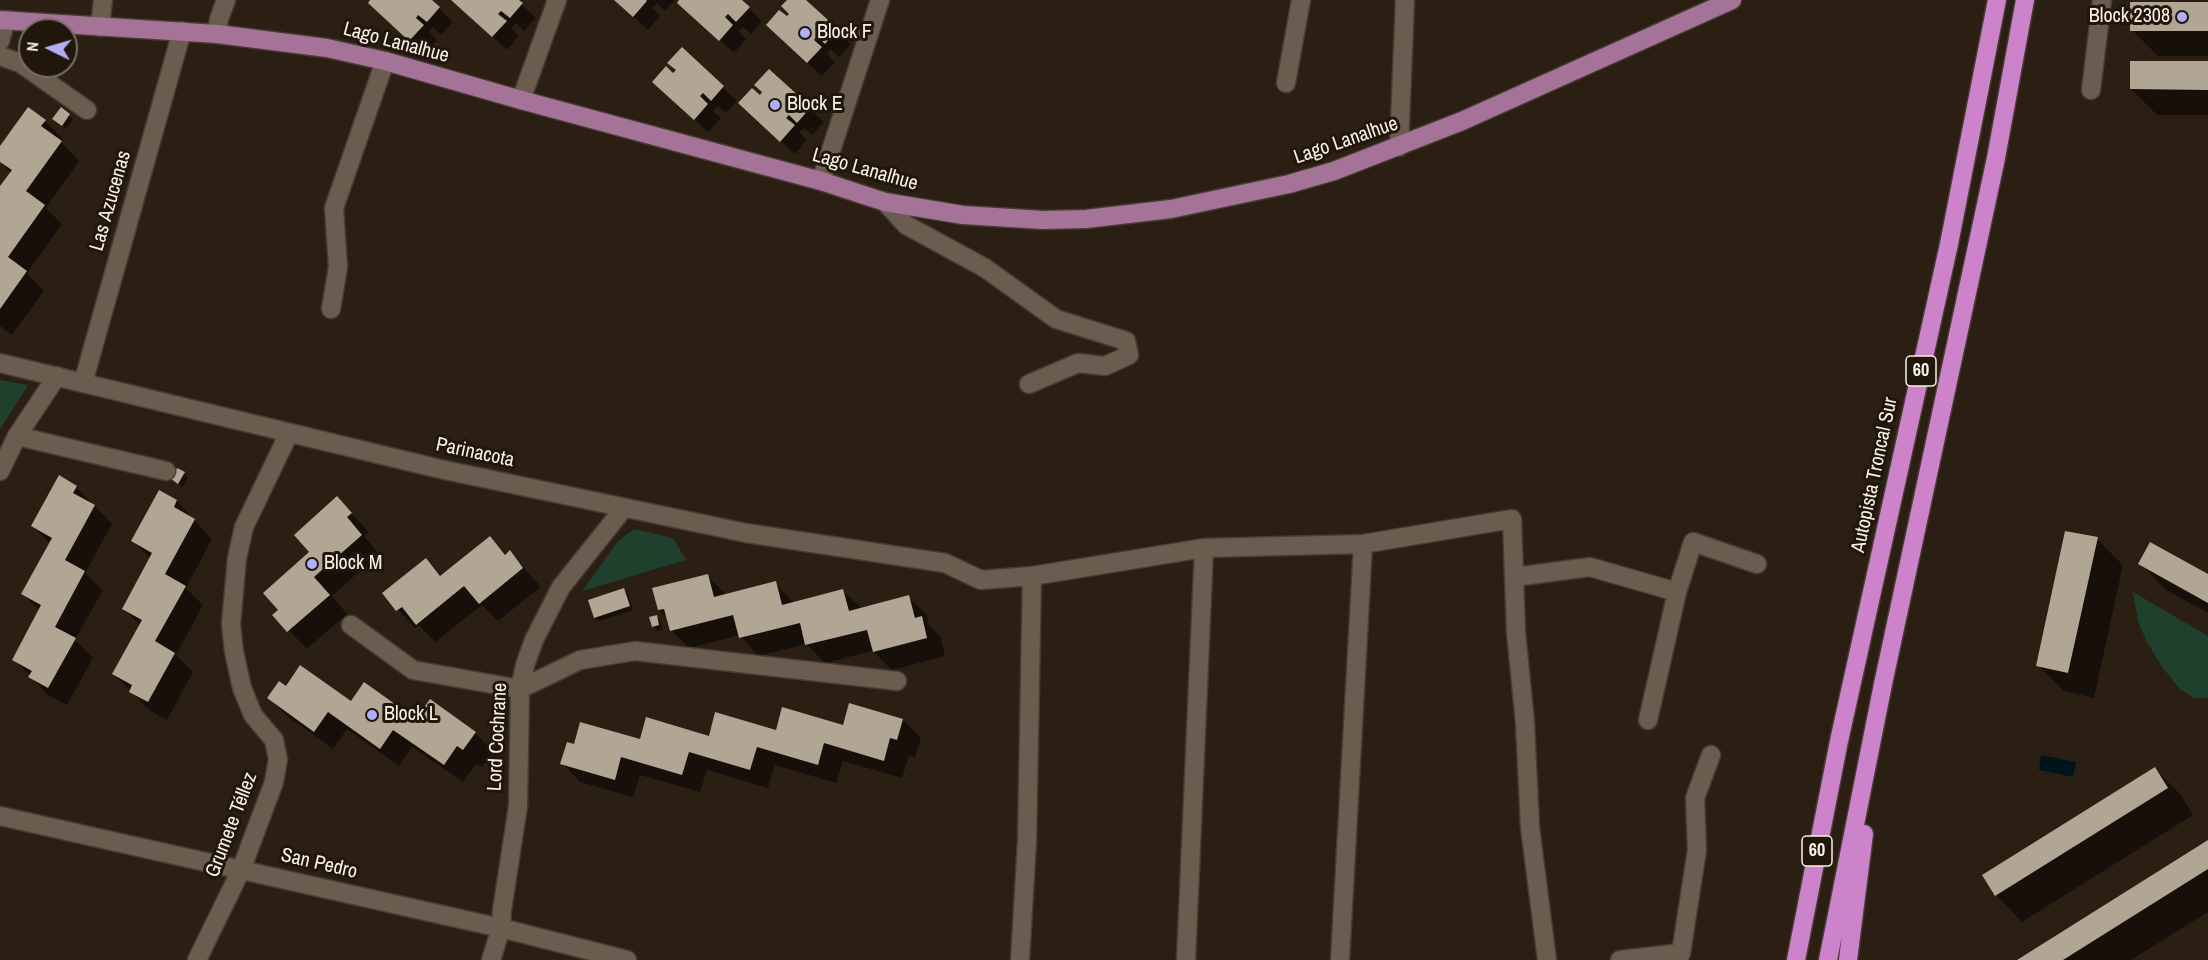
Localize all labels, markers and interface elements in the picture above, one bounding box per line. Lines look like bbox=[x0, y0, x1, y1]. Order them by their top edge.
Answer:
place label: Block 2308 bbox=[2089, 5, 2170, 29]
marker: Block 2308 bbox=[2175, 10, 2189, 24]
street label: Lago Lanalhue bbox=[340, 17, 452, 69]
north arrow bbox=[18, 18, 78, 78]
place label: Block F bbox=[817, 21, 872, 45]
marker: Block F bbox=[798, 26, 812, 40]
text: N bbox=[21, 41, 43, 52]
place label: Block E bbox=[787, 93, 843, 117]
marker: Block E bbox=[768, 98, 782, 112]
street label: Lago Lanalhue bbox=[1291, 112, 1401, 170]
street label: Lago Lanalhue bbox=[810, 144, 920, 196]
street label: Las Azucenas bbox=[85, 148, 137, 254]
road number: 60 bbox=[1906, 356, 1936, 386]
street label: Autopista Troncal Sur bbox=[1847, 395, 1903, 555]
street label: Parinacota bbox=[434, 433, 516, 473]
place label: Block M bbox=[324, 552, 382, 576]
marker: Block M bbox=[305, 557, 319, 571]
street label: Lord Cochrane bbox=[483, 682, 513, 792]
place label: Block L bbox=[384, 703, 438, 727]
marker: Block L bbox=[365, 708, 379, 722]
street label: Grumete Téllez bbox=[201, 769, 263, 881]
road number: 60 bbox=[1802, 836, 1832, 866]
street label: San Pedro bbox=[279, 844, 359, 884]

